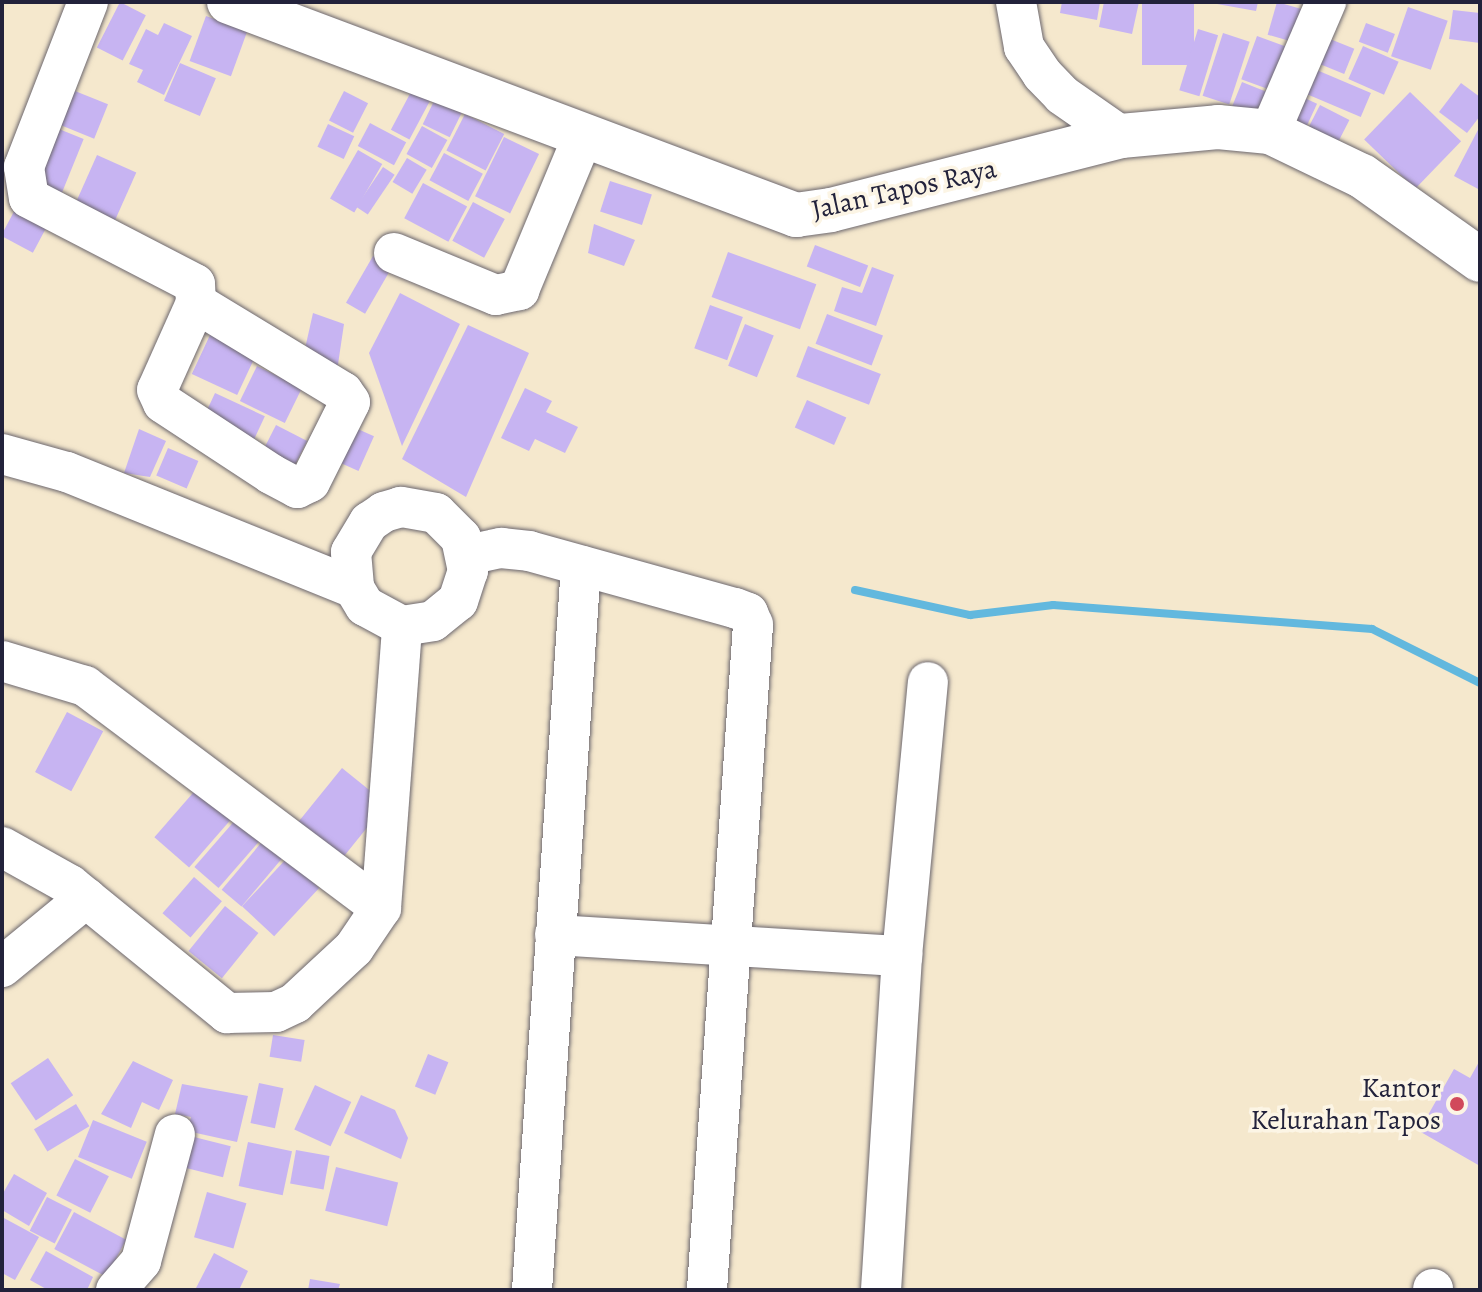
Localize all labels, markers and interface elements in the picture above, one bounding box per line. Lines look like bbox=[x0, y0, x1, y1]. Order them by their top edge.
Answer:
street label: Jalan Tapos Raya bbox=[808, 151, 1000, 227]
place label: Kantor Kelurahan Tapos bbox=[1250, 1071, 1441, 1137]
marker: Kantor Kelurahan Tapos bbox=[1448, 1095, 1466, 1113]

